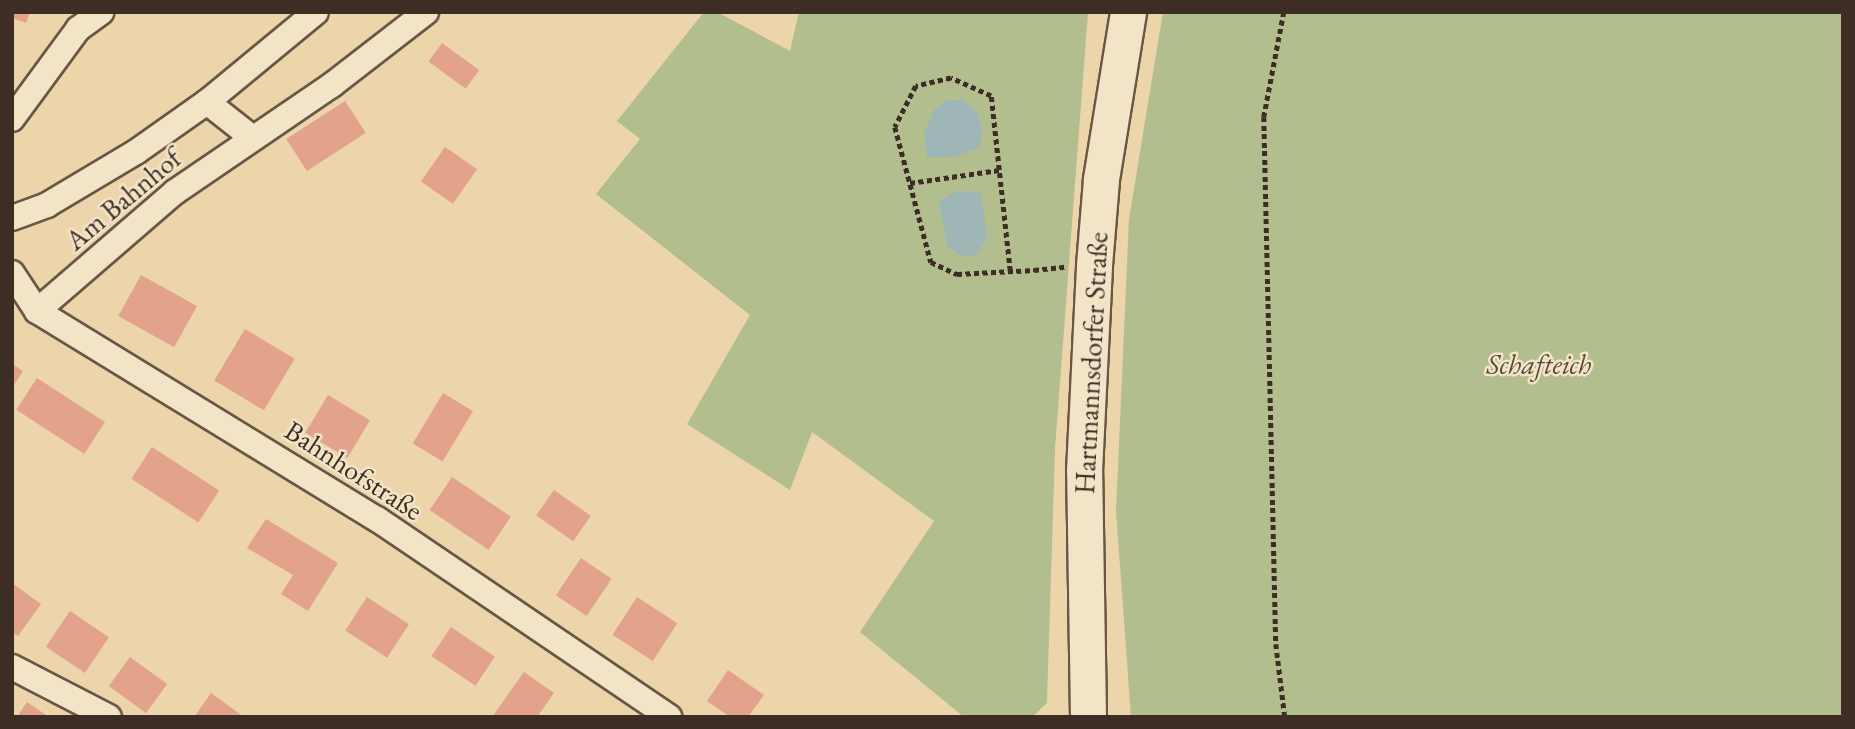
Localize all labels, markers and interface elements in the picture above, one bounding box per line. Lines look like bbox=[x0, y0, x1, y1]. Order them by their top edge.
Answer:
street label: Am Bahnhof bbox=[58, 141, 188, 257]
street label: Hartmannsdorfer Straße bbox=[1067, 231, 1115, 495]
park label: Schafteich bbox=[1487, 347, 1591, 381]
street label: Bahnhofstraße bbox=[279, 413, 429, 527]

